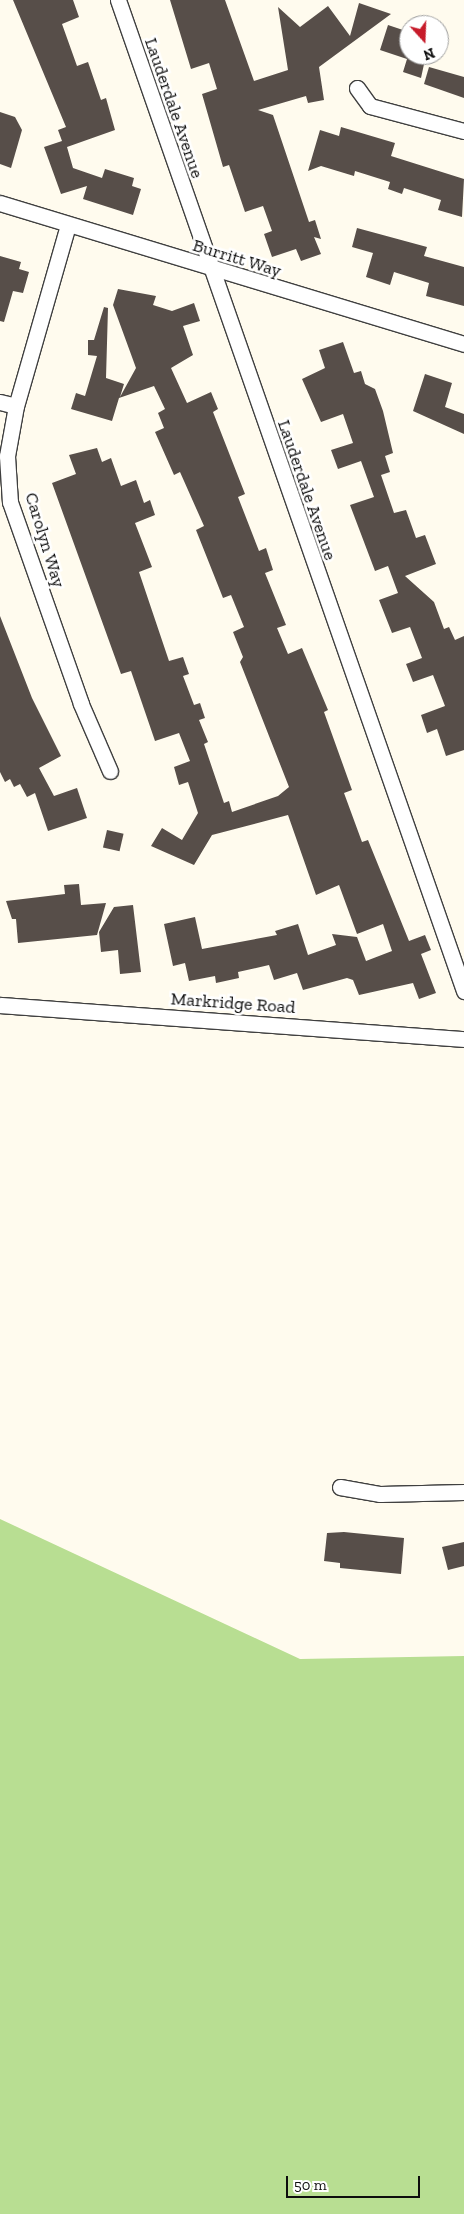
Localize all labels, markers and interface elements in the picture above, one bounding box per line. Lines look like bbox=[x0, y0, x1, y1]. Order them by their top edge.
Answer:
north arrow bbox=[399, 15, 449, 65]
street label: Lauderdale Avenue bbox=[140, 35, 208, 181]
text: N bbox=[421, 44, 437, 63]
street label: Burritt Way bbox=[190, 234, 284, 282]
street label: Lauderdale Avenue bbox=[273, 417, 341, 563]
street label: Carolyn Way bbox=[20, 490, 70, 590]
street label: Markridge Road bbox=[170, 988, 296, 1018]
scale bar bbox=[289, 2166, 423, 2198]
text: 50 m bbox=[294, 2176, 327, 2194]

